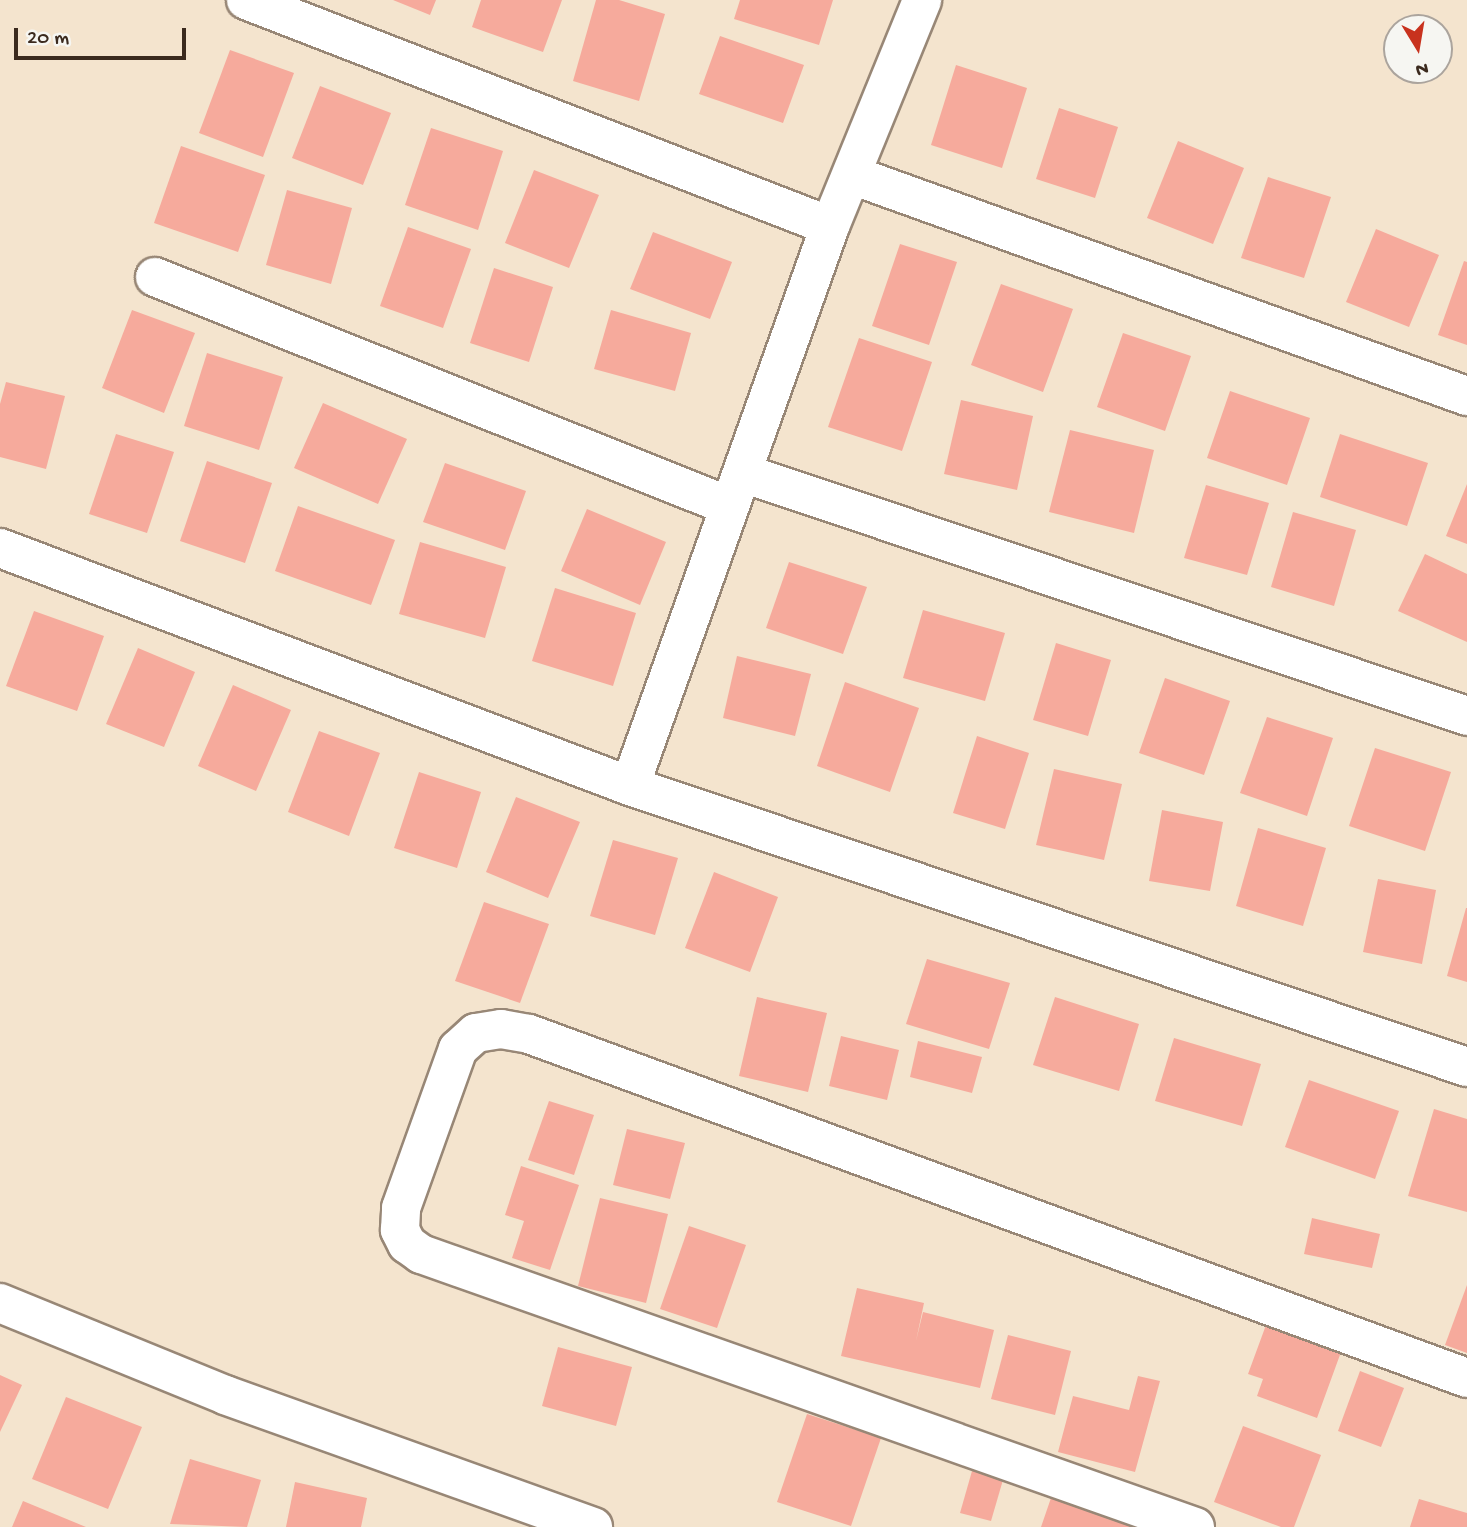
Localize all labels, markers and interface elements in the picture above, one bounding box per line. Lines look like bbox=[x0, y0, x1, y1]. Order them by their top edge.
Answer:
scale bar bbox=[18, 14, 189, 58]
north arrow bbox=[1383, 14, 1453, 84]
text: 20 m bbox=[27, 27, 69, 52]
text: N bbox=[1413, 56, 1430, 81]

